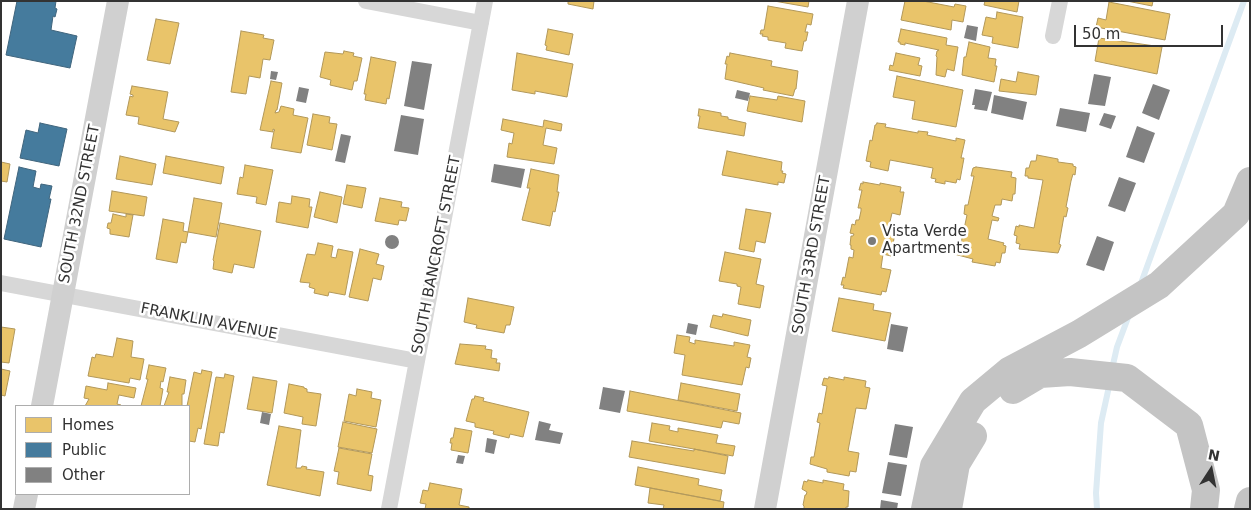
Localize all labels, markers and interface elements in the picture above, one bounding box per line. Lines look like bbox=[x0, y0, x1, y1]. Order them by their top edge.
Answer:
scale bar bbox=[1076, 15, 1225, 47]
text: 50 m bbox=[1082, 25, 1120, 43]
street label: SOUTH 32ND STREET bbox=[56, 123, 104, 285]
street label: SOUTH BANCROFT STREET bbox=[409, 154, 465, 356]
street label: SOUTH 33RD STREET bbox=[789, 174, 835, 336]
place label: Vista Verde Apartments bbox=[882, 223, 970, 258]
marker: Vista Verde Apartments bbox=[866, 235, 878, 247]
street label: FRANKLIN AVENUE bbox=[139, 300, 279, 344]
legend bbox=[15, 405, 190, 495]
text: Homes bbox=[62, 416, 114, 434]
text: Public bbox=[62, 441, 106, 459]
north arrow bbox=[1186, 445, 1236, 495]
text: N bbox=[1207, 446, 1221, 464]
text: Other bbox=[62, 466, 105, 484]

